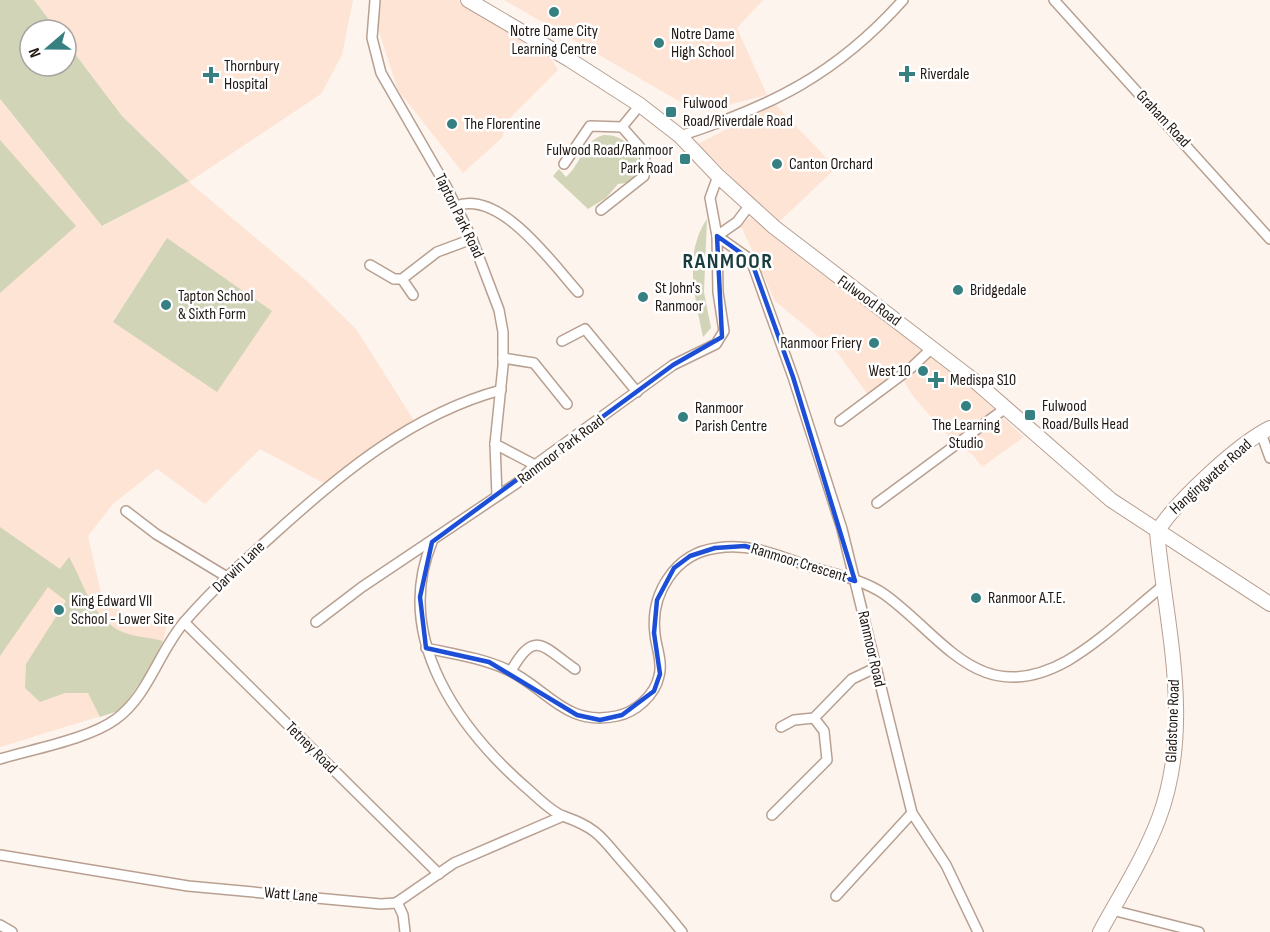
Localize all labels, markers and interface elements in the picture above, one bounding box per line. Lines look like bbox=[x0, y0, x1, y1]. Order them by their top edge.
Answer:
marker: Notre Dame City Learning Centre bbox=[547, 5, 561, 19]
north arrow bbox=[18, 18, 78, 78]
place label: Notre Dame City Learning Centre bbox=[510, 22, 598, 59]
place label: Notre Dame High School bbox=[671, 25, 735, 62]
marker: Notre Dame High School bbox=[652, 36, 666, 50]
text: N bbox=[25, 45, 46, 60]
place label: Thornbury Hospital bbox=[224, 57, 280, 94]
marker: Riverdale bbox=[898, 65, 916, 83]
place label: Riverdale bbox=[920, 65, 969, 84]
marker: Thornbury Hospital bbox=[202, 66, 220, 84]
street label: Graham Road bbox=[1132, 87, 1194, 151]
place label: Fulwood Road/Riverdale Road bbox=[683, 94, 793, 131]
marker: Fulwood Road/Riverdale Road bbox=[664, 105, 678, 119]
place label: The Florentine bbox=[464, 115, 541, 134]
marker: The Florentine bbox=[445, 117, 459, 131]
place label: Fulwood Road/Ranmoor Park Road bbox=[546, 141, 673, 178]
marker: Fulwood Road/Ranmoor Park Road bbox=[678, 152, 692, 166]
place label: Canton Orchard bbox=[789, 155, 873, 174]
marker: Canton Orchard bbox=[770, 157, 784, 171]
street label: Tapton Park Road bbox=[430, 171, 488, 261]
district label: RANMOOR bbox=[682, 248, 774, 275]
street label: Fulwood Road bbox=[834, 272, 904, 330]
place label: St John's Ranmoor bbox=[655, 279, 704, 316]
place label: Bridgedale bbox=[970, 281, 1026, 300]
marker: Bridgedale bbox=[951, 283, 965, 297]
place label: Tapton School & Sixth Form bbox=[178, 287, 253, 324]
marker: St John's Ranmoor bbox=[636, 290, 650, 304]
marker: Tapton School & Sixth Form bbox=[159, 298, 173, 312]
place label: Ranmoor Friery bbox=[780, 334, 862, 353]
marker: Ranmoor Friery bbox=[867, 336, 881, 350]
place label: West 10 bbox=[869, 362, 911, 381]
marker: West 10 bbox=[916, 364, 930, 378]
marker: Medispa S10 bbox=[927, 371, 945, 389]
place label: Medispa S10 bbox=[950, 371, 1016, 390]
place label: Fulwood Road/Bulls Head bbox=[1042, 397, 1129, 434]
place label: Ranmoor Parish Centre bbox=[695, 399, 767, 436]
marker: The Learning Studio bbox=[959, 399, 973, 413]
marker: Fulwood Road/Bulls Head bbox=[1023, 408, 1037, 422]
marker: Ranmoor Parish Centre bbox=[676, 410, 690, 424]
street label: Ranmoor Park Road bbox=[514, 411, 608, 489]
place label: The Learning Studio bbox=[932, 416, 1000, 453]
street label: Hangingwater Road bbox=[1166, 435, 1256, 519]
street label: Darwin Lane bbox=[209, 537, 269, 597]
street label: Ranmoor Crescent bbox=[749, 539, 850, 587]
place label: Ranmoor A.T.E. bbox=[988, 589, 1065, 608]
marker: Ranmoor A.T.E. bbox=[969, 591, 983, 605]
place label: King Edward VII School - Lower Site bbox=[71, 592, 174, 629]
marker: King Edward VII School - Lower Site bbox=[52, 603, 66, 617]
street label: Ranmoor Road bbox=[853, 609, 889, 689]
street label: Gladstone Road bbox=[1162, 679, 1184, 763]
street label: Tetney Road bbox=[281, 718, 341, 778]
street label: Watt Lane bbox=[263, 883, 319, 907]

